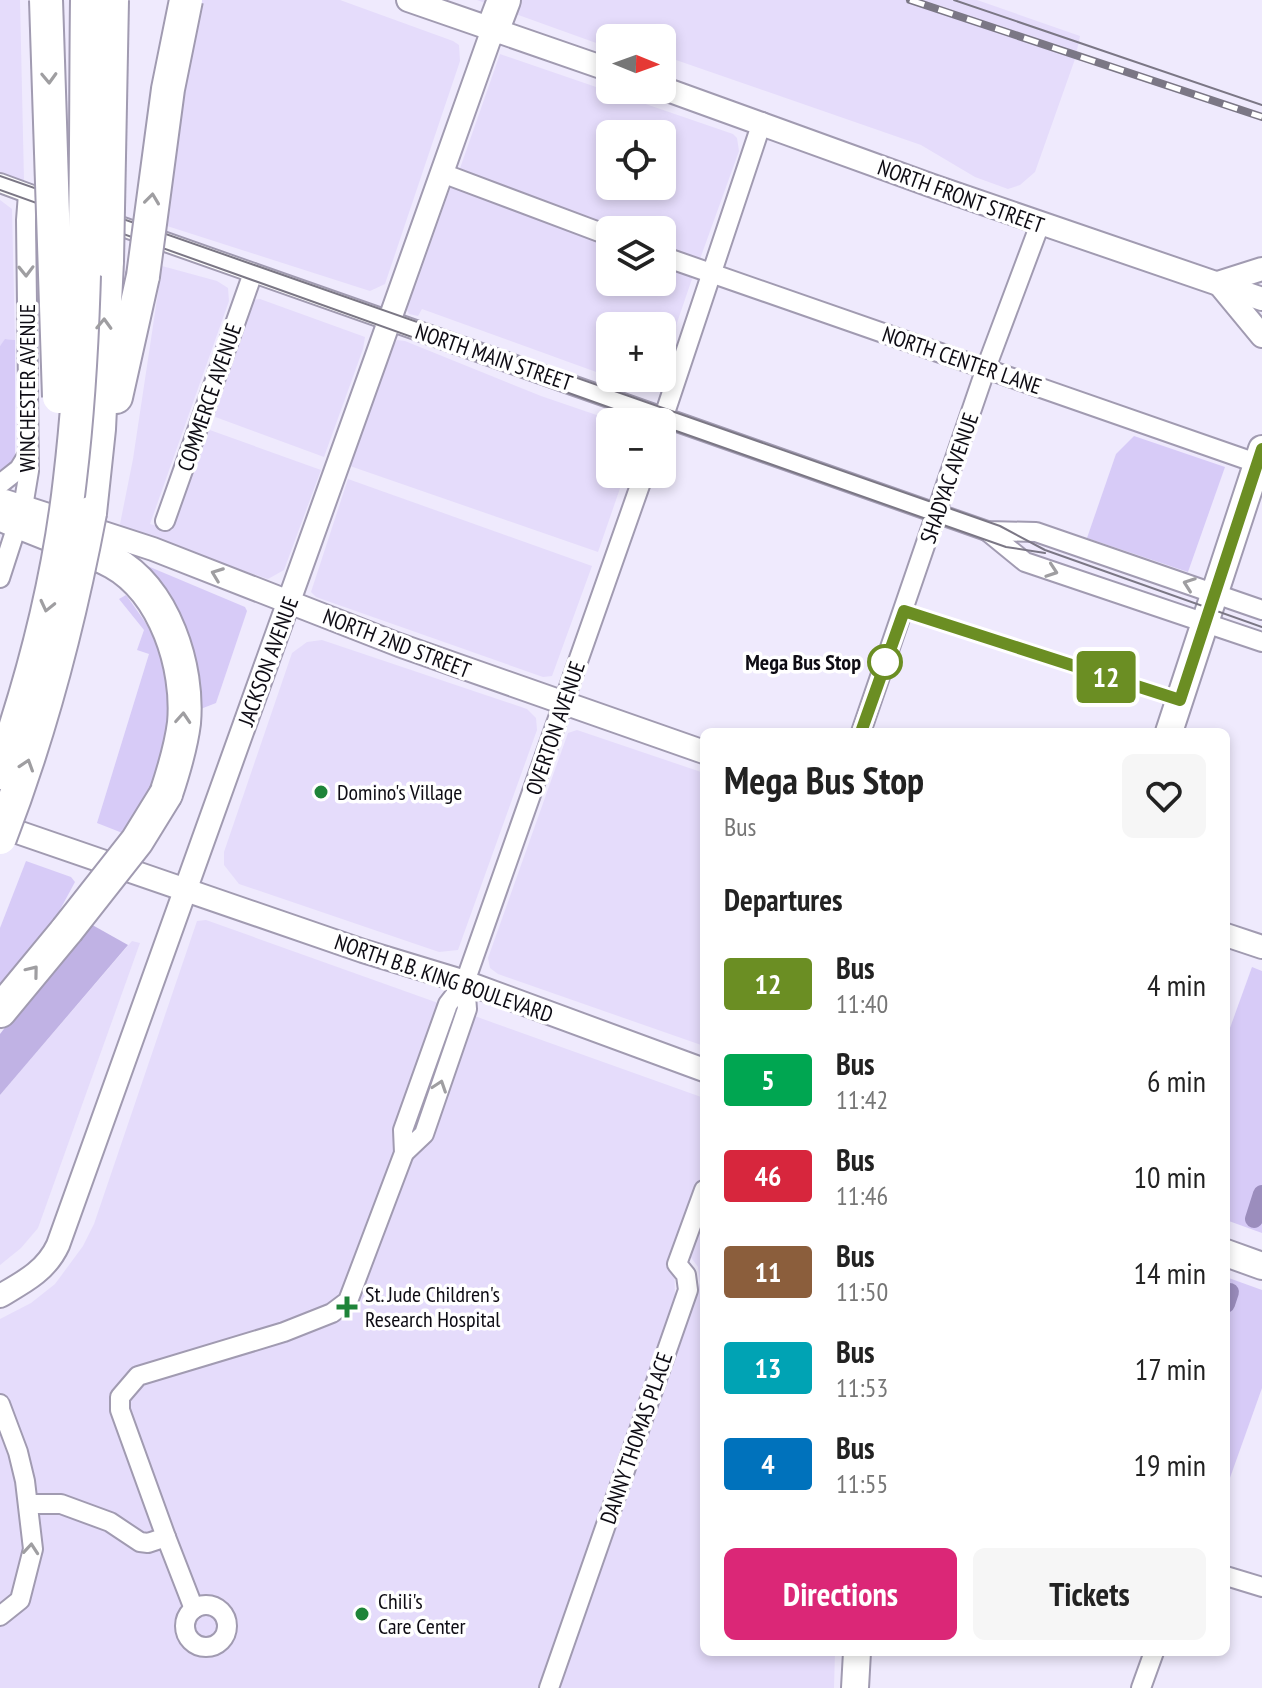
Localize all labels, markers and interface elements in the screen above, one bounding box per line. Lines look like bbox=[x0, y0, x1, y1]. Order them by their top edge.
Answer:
north arrow bbox=[596, 24, 676, 104]
map controls bbox=[596, 24, 676, 488]
one-way arrow bbox=[40, 72, 57, 85]
button: locate bbox=[596, 120, 676, 200]
street label: NORTH FRONT STREET bbox=[874, 153, 1048, 239]
one-way arrow bbox=[143, 192, 160, 206]
button: layers bbox=[596, 216, 676, 296]
one-way arrow bbox=[17, 265, 35, 278]
street label: WINCHESTER AVENUE bbox=[13, 304, 41, 472]
button: + bbox=[596, 312, 676, 392]
one-way arrow bbox=[96, 317, 113, 330]
street label: NORTH MAIN STREET bbox=[412, 317, 576, 397]
street label: COMMERCE AVENUE bbox=[171, 319, 247, 475]
street label: NORTH CENTER LANE bbox=[879, 320, 1045, 400]
button: − bbox=[596, 408, 676, 488]
street label: SHADYAC AVENUE bbox=[914, 409, 984, 547]
one-way arrow bbox=[1045, 562, 1059, 578]
one-way arrow bbox=[211, 567, 225, 584]
one-way arrow bbox=[1182, 577, 1196, 594]
street label: JACKSON AVENUE bbox=[231, 593, 304, 730]
one-way arrow bbox=[39, 599, 56, 612]
street label: NORTH 2ND STREET bbox=[319, 602, 475, 684]
marker: Mega Bus Stop bbox=[868, 645, 902, 679]
place label: Mega Bus Stop bbox=[745, 648, 861, 676]
line badge: 12 bbox=[1070, 651, 1142, 703]
street label: OVERTON AVENUE bbox=[519, 657, 591, 799]
text: 12 bbox=[1093, 658, 1119, 695]
one-way arrow bbox=[174, 711, 191, 724]
button: heart bbox=[1122, 754, 1206, 838]
text: Mega Bus Stop bbox=[724, 755, 924, 804]
one-way arrow bbox=[17, 758, 33, 772]
place label: Domino's Village bbox=[337, 778, 462, 806]
marker: Domino's Village bbox=[312, 783, 330, 801]
text: Bus bbox=[724, 810, 756, 843]
text: Departures bbox=[724, 880, 842, 919]
street label: NORTH B.B. KING BOULEVARD bbox=[331, 927, 557, 1029]
text: Bus bbox=[836, 948, 875, 987]
one-way arrow bbox=[24, 965, 38, 980]
text: 12 bbox=[755, 965, 781, 1002]
text: 4 min bbox=[1147, 965, 1206, 1004]
text: 11:40 bbox=[836, 987, 888, 1020]
text: Bus bbox=[836, 1044, 875, 1083]
text: 5 bbox=[761, 1061, 775, 1098]
text: 6 min bbox=[1147, 1061, 1206, 1100]
one-way arrow bbox=[431, 1080, 447, 1094]
text: 11:42 bbox=[836, 1083, 888, 1116]
text: Bus bbox=[836, 1140, 875, 1179]
text: 46 bbox=[755, 1157, 781, 1194]
text: 10 min bbox=[1133, 1157, 1206, 1196]
text: 11:46 bbox=[836, 1179, 888, 1212]
text: Bus bbox=[836, 1236, 875, 1275]
text: 11 bbox=[755, 1253, 781, 1290]
text: 14 min bbox=[1133, 1253, 1206, 1292]
text: 11:50 bbox=[836, 1275, 888, 1308]
place label: St. Jude Children's Research Hospital bbox=[365, 1280, 501, 1333]
marker: St. Jude Children's Research Hospital bbox=[336, 1296, 358, 1318]
text: Bus bbox=[836, 1332, 875, 1371]
street label: DANNY THOMAS PLACE bbox=[594, 1348, 678, 1528]
text: 13 bbox=[755, 1349, 781, 1386]
text: 17 min bbox=[1135, 1349, 1206, 1388]
text: 11:53 bbox=[836, 1371, 888, 1404]
text: Bus bbox=[836, 1428, 875, 1467]
text: 4 bbox=[761, 1445, 775, 1482]
text: 19 min bbox=[1133, 1445, 1206, 1484]
text: 11:55 bbox=[836, 1467, 888, 1500]
one-way arrow bbox=[22, 1542, 39, 1555]
button: Directions bbox=[724, 1548, 957, 1640]
button: Tickets bbox=[973, 1548, 1206, 1640]
place label: Chili's Care Center bbox=[378, 1587, 466, 1640]
marker: Chili's Care Center bbox=[353, 1605, 371, 1623]

